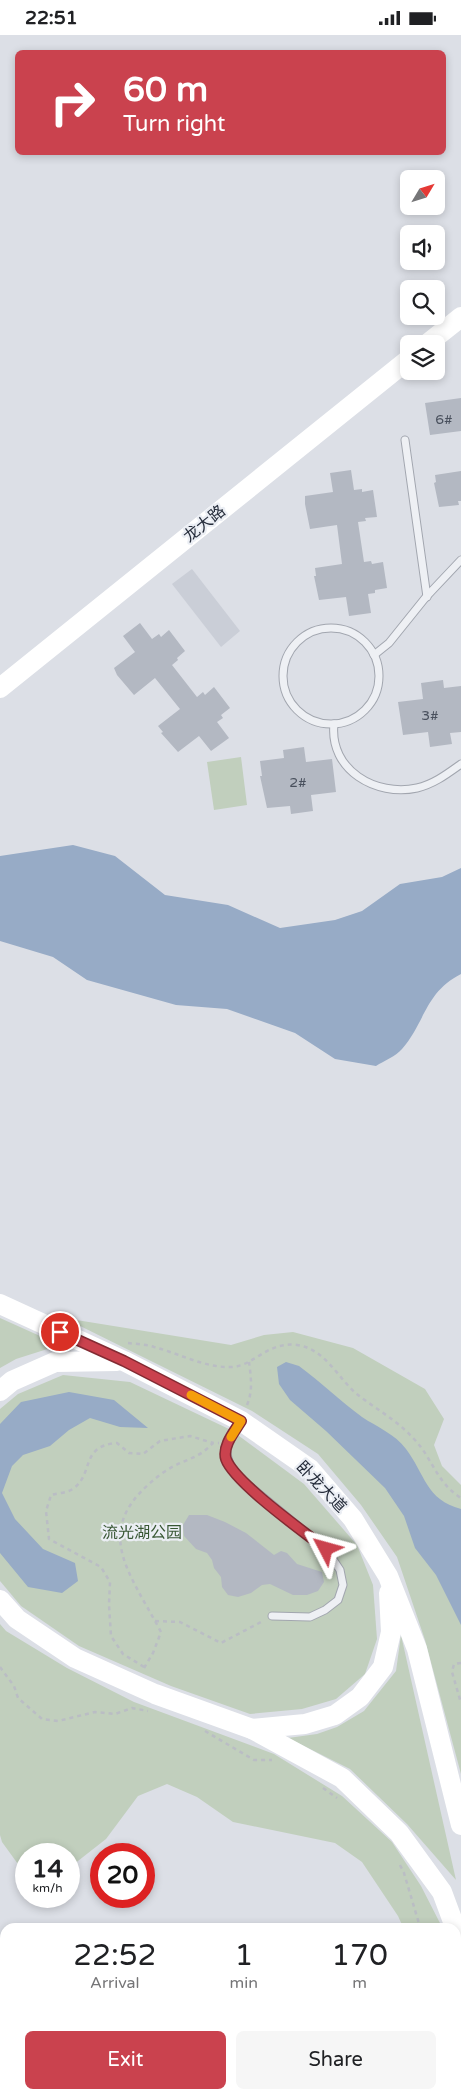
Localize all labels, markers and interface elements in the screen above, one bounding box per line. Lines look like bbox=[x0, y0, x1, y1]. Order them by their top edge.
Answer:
text: 22:51 bbox=[25, 7, 78, 29]
text: 60 m bbox=[123, 69, 208, 111]
icon: right bbox=[40, 70, 105, 135]
text: Turn right bbox=[123, 111, 225, 137]
north arrow bbox=[400, 170, 445, 215]
map controls bbox=[400, 170, 445, 380]
button: sound bbox=[400, 225, 445, 270]
button: search bbox=[400, 280, 445, 325]
button: layers bbox=[400, 335, 445, 380]
house number: 6# bbox=[435, 411, 453, 428]
street label: 龙大路 bbox=[180, 501, 230, 547]
house number: 3# bbox=[421, 707, 439, 724]
house number: 2# bbox=[289, 774, 307, 791]
pin bbox=[39, 1311, 81, 1353]
icon: arrive bbox=[46, 1318, 74, 1346]
street label: 卧龙大道 bbox=[292, 1457, 351, 1517]
position arrow bbox=[299, 1522, 351, 1574]
park label: 流光湖公园 bbox=[102, 1523, 182, 1543]
speed limit sign: 20 bbox=[90, 1843, 155, 1908]
text: 14 bbox=[32, 1854, 63, 1884]
text: km/h bbox=[32, 1881, 63, 1895]
text: 22:52 bbox=[73, 1937, 156, 1974]
text: 1 bbox=[234, 1937, 253, 1974]
text: 170 bbox=[331, 1937, 388, 1974]
text: Arrival bbox=[90, 1973, 140, 1993]
text: min bbox=[230, 1973, 258, 1993]
text: m bbox=[352, 1973, 367, 1993]
button: Exit bbox=[25, 2031, 226, 2089]
button: Share bbox=[236, 2031, 436, 2089]

